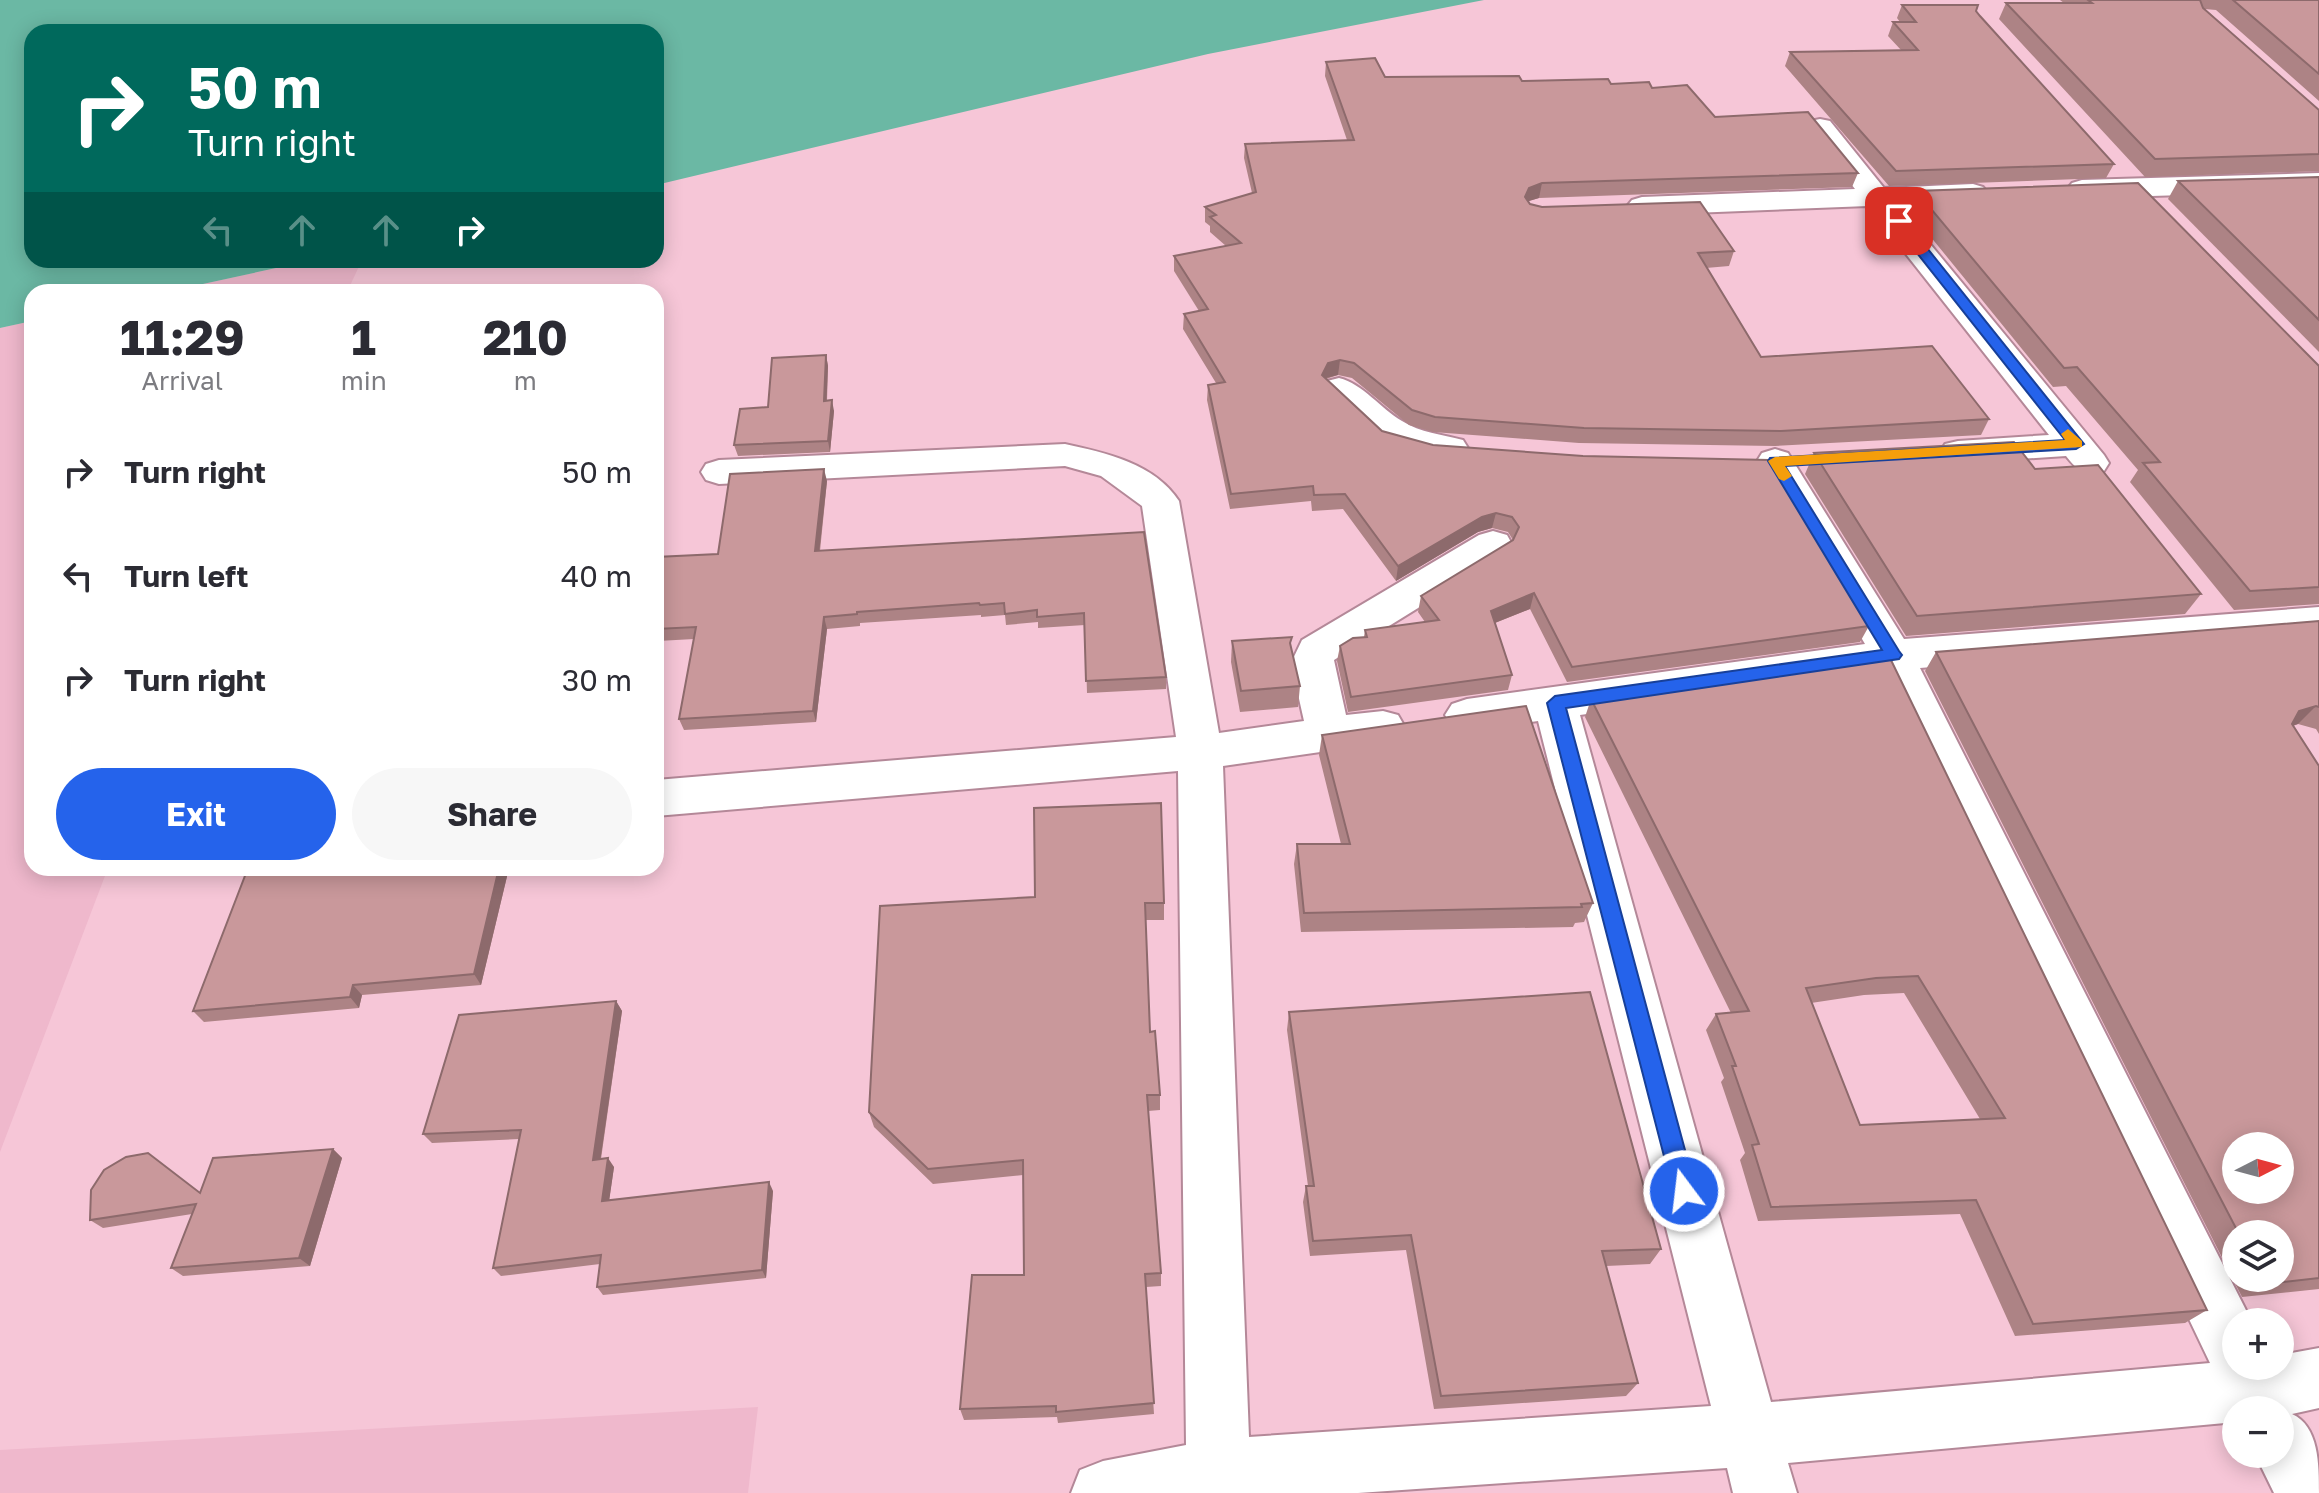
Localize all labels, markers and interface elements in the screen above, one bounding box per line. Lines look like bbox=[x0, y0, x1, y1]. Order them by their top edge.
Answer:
text: 50 m bbox=[188, 53, 322, 120]
icon: right bbox=[56, 56, 160, 160]
text: Turn right bbox=[188, 121, 356, 164]
pin bbox=[1865, 187, 1933, 255]
icon: arrive bbox=[1877, 199, 1921, 243]
icon: left bbox=[196, 208, 240, 252]
icon: ahead bbox=[280, 208, 324, 252]
icon: ahead bbox=[364, 208, 408, 252]
icon: right bbox=[448, 208, 492, 252]
text: 11:29 bbox=[120, 308, 245, 366]
text: 1 bbox=[351, 308, 376, 366]
text: 210 bbox=[483, 308, 568, 366]
text: Arrival bbox=[142, 365, 223, 396]
text: min bbox=[341, 365, 387, 396]
text: m bbox=[514, 365, 537, 396]
icon: right bbox=[56, 450, 100, 494]
text: Turn right bbox=[124, 454, 266, 490]
text: 50 m bbox=[562, 454, 632, 490]
icon: left bbox=[56, 554, 100, 598]
text: Turn left bbox=[124, 558, 249, 594]
text: 40 m bbox=[561, 558, 632, 594]
icon: right bbox=[56, 658, 100, 702]
text: Turn right bbox=[124, 662, 266, 698]
text: 30 m bbox=[562, 662, 632, 698]
button: Exit bbox=[56, 768, 336, 860]
button: Share bbox=[352, 768, 632, 860]
north arrow bbox=[2222, 1132, 2294, 1204]
map controls bbox=[2222, 1132, 2294, 1468]
position arrow bbox=[1642, 1149, 1726, 1233]
button: layers bbox=[2222, 1220, 2294, 1292]
button: + bbox=[2222, 1308, 2294, 1380]
button: − bbox=[2222, 1396, 2294, 1468]

